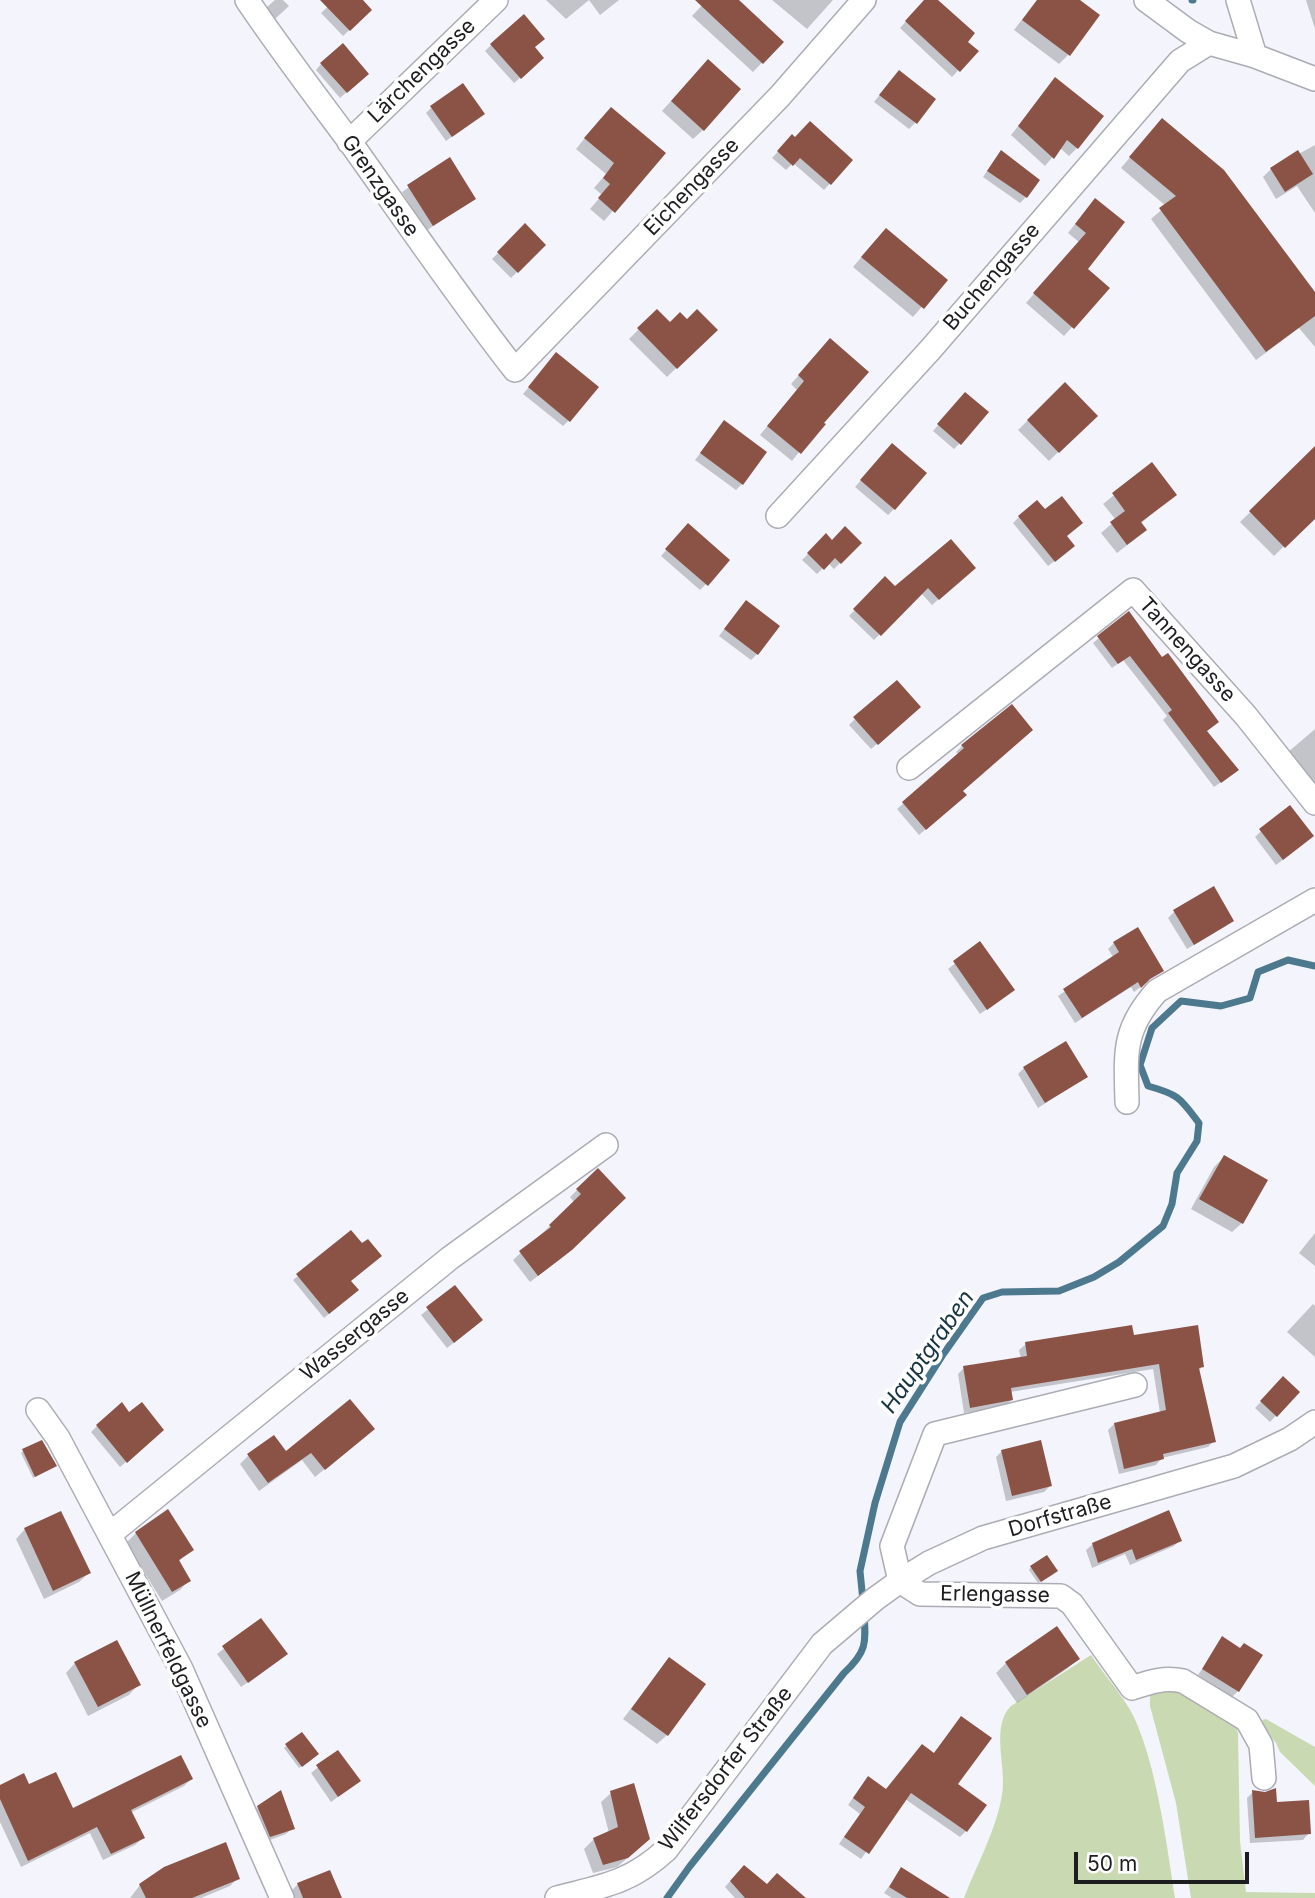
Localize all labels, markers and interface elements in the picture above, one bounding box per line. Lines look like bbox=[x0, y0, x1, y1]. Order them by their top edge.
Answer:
street label: Lärchengasse bbox=[363, 14, 481, 128]
street label: Grenzgasse bbox=[336, 130, 424, 242]
street label: Eichengasse bbox=[639, 133, 745, 241]
street label: Buchengasse bbox=[938, 218, 1046, 336]
street label: Tannengasse bbox=[1133, 592, 1241, 708]
street label: Wassergasse bbox=[296, 1284, 414, 1386]
water label: Hauptgraben bbox=[875, 1285, 981, 1419]
street label: Dorfstraße bbox=[1006, 1489, 1114, 1543]
street label: Müllnerfeldgasse bbox=[119, 1568, 217, 1732]
street label: Erlengasse bbox=[940, 1581, 1050, 1609]
street label: Wilfersdorfer Straße bbox=[654, 1682, 798, 1856]
scale bar bbox=[1077, 1839, 1252, 1883]
text: 50 m bbox=[1087, 1851, 1137, 1876]

